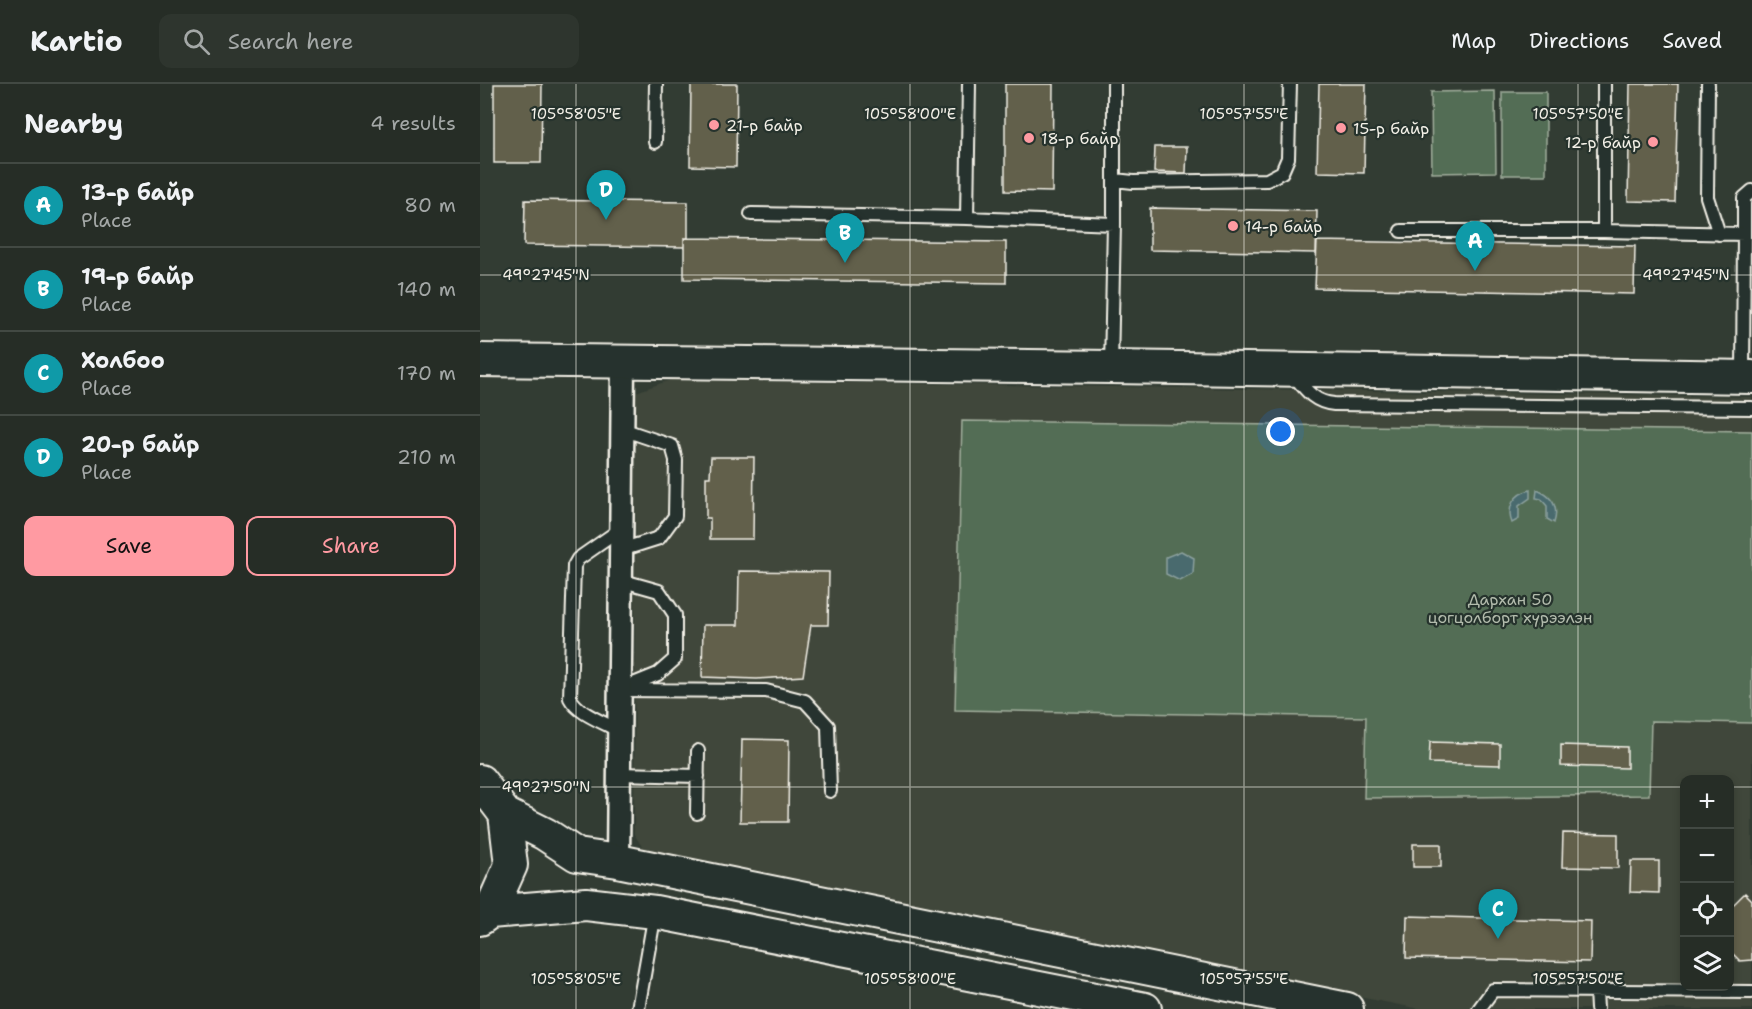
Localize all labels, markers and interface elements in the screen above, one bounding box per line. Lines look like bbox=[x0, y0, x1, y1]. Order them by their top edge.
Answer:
search box bbox=[159, 14, 579, 68]
text: Kartio bbox=[30, 22, 123, 60]
icon: search bbox=[180, 25, 213, 58]
text: Search here bbox=[228, 27, 353, 56]
text: Map bbox=[1451, 27, 1496, 55]
text: Directions bbox=[1529, 27, 1629, 55]
text: Saved bbox=[1662, 27, 1722, 55]
text: 105°58'05"E bbox=[531, 104, 621, 124]
text: 105°58'00"E bbox=[864, 104, 956, 124]
text: 105°57'55"E bbox=[1200, 104, 1288, 124]
text: 105°57'50"E bbox=[1533, 104, 1623, 124]
text: Nearby bbox=[24, 106, 123, 141]
text: 4 results bbox=[370, 110, 456, 136]
place label: 21-р байр bbox=[726, 115, 803, 136]
marker: 21-р байр bbox=[707, 118, 721, 132]
place label: 15-р байр bbox=[1353, 118, 1429, 139]
marker: 15-р байр bbox=[1334, 121, 1348, 135]
place label: 18-р байр bbox=[1041, 128, 1118, 149]
marker: 18-р байр bbox=[1022, 131, 1036, 145]
place label: 12-р байр bbox=[1565, 132, 1641, 153]
marker: 12-р байр bbox=[1646, 135, 1660, 149]
pin: D bbox=[586, 170, 626, 220]
text: 13-р байр bbox=[81, 178, 194, 207]
text: A bbox=[36, 192, 51, 218]
text: 80 m bbox=[404, 192, 456, 218]
text: Place bbox=[81, 207, 132, 233]
pin: B bbox=[826, 214, 865, 263]
place label: 14-р байр bbox=[1245, 216, 1322, 237]
marker: 14-р байр bbox=[1226, 219, 1240, 233]
pin: A bbox=[1456, 222, 1494, 271]
text: 19-р байр bbox=[81, 262, 194, 291]
text: 49°27'45"N bbox=[502, 265, 590, 285]
text: 49°27'45"N bbox=[1642, 265, 1730, 285]
text: B bbox=[37, 276, 50, 302]
text: 140 m bbox=[397, 276, 456, 302]
text: Place bbox=[81, 291, 132, 317]
text: Холбоо bbox=[81, 346, 165, 375]
text: C bbox=[37, 360, 50, 386]
text: 170 m bbox=[397, 360, 456, 386]
text: Place bbox=[81, 375, 132, 401]
your location bbox=[1266, 417, 1295, 446]
text: 20-р байр bbox=[81, 430, 199, 459]
text: D bbox=[36, 444, 51, 470]
text: 210 m bbox=[397, 444, 456, 470]
text: Place bbox=[81, 459, 132, 485]
button: Save bbox=[24, 516, 234, 576]
button: Share bbox=[246, 516, 456, 576]
park label: Дархан 50 цогцолборт хүрээлэн bbox=[1428, 589, 1592, 628]
map controls bbox=[1680, 775, 1734, 991]
button: + bbox=[1680, 775, 1734, 829]
text: 49°27'50"N bbox=[502, 777, 590, 797]
button: − bbox=[1680, 829, 1734, 883]
button: locate bbox=[1680, 883, 1734, 937]
pin: C bbox=[1478, 890, 1518, 939]
button: layers bbox=[1680, 937, 1734, 991]
text: 105°58'05"E bbox=[531, 969, 621, 989]
text: 105°58'00"E bbox=[864, 969, 956, 989]
text: 105°57'55"E bbox=[1200, 969, 1288, 989]
text: 105°57'50"E bbox=[1533, 969, 1623, 989]

